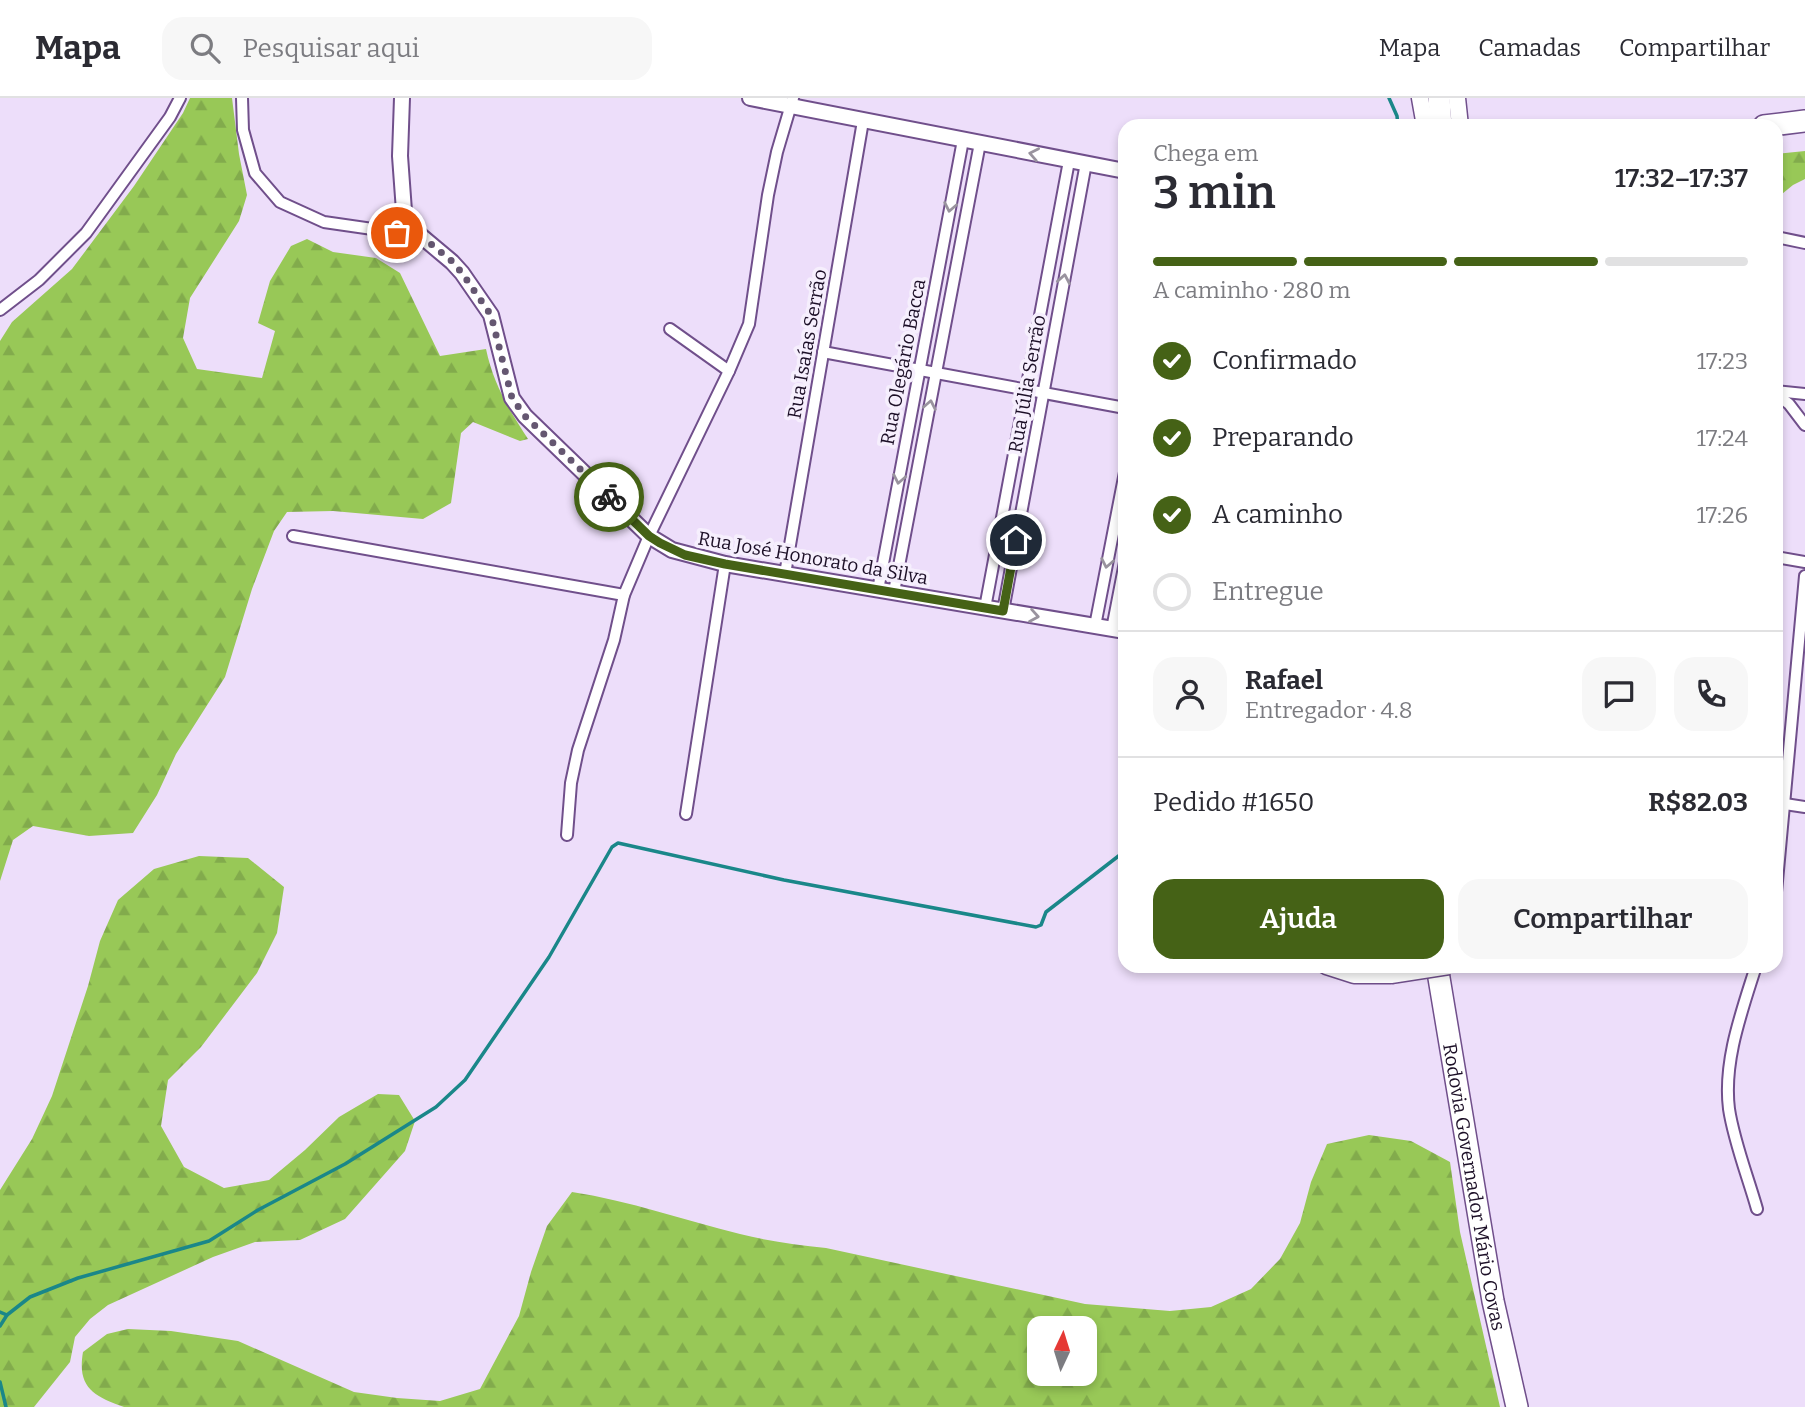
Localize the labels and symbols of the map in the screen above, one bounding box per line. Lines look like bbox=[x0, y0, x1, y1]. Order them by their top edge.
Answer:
one-way arrow bbox=[1028, 147, 1040, 162]
one-way arrow bbox=[943, 201, 958, 213]
pin bbox=[367, 203, 427, 263]
street label: Rua Isaías Serrão bbox=[783, 267, 831, 421]
one-way arrow bbox=[1056, 273, 1071, 285]
street label: Rua Olegário Bacca bbox=[876, 276, 931, 447]
street label: Rua Júlia Serrão bbox=[1004, 313, 1050, 455]
one-way arrow bbox=[921, 399, 936, 411]
courier bbox=[574, 462, 644, 532]
one-way arrow bbox=[892, 473, 907, 485]
pin bbox=[986, 510, 1046, 570]
street label: Rua José Honorato da Silva bbox=[696, 526, 931, 590]
one-way arrow bbox=[1101, 557, 1116, 569]
one-way arrow bbox=[1028, 608, 1039, 623]
street label: Rodovia Governador Mário Covas bbox=[1439, 1041, 1511, 1333]
north arrow bbox=[1027, 1316, 1097, 1386]

